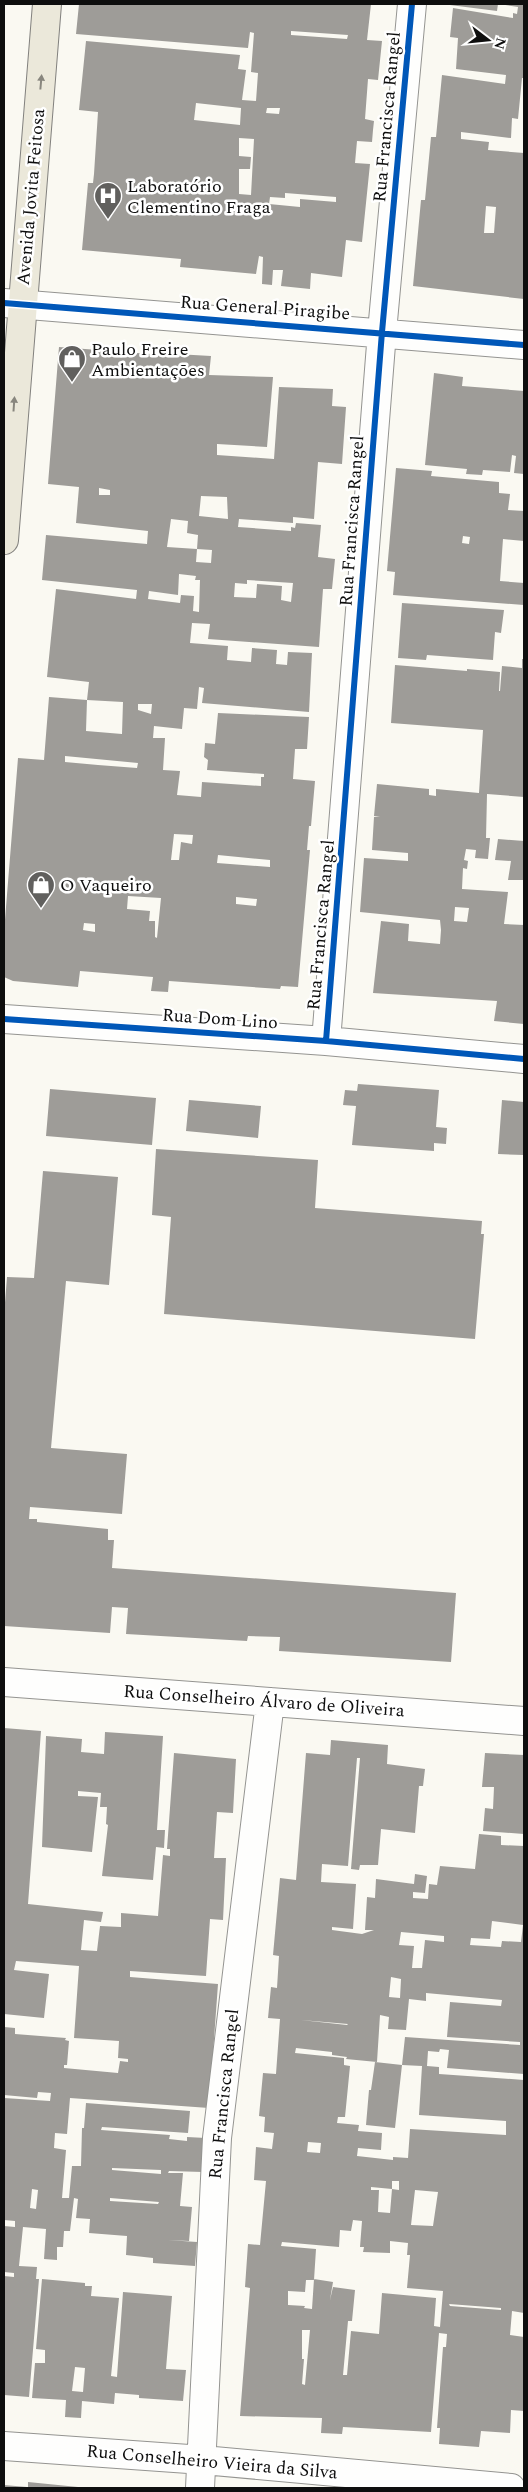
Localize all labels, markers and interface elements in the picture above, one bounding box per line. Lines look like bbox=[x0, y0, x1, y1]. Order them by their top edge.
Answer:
north arrow bbox=[463, 15, 513, 65]
street label: Rua Francisca Rangel bbox=[366, 31, 408, 203]
text: N bbox=[488, 35, 512, 52]
one-way arrow bbox=[37, 74, 45, 90]
street label: Avenida Jovita Feitosa bbox=[10, 107, 52, 287]
place label: Laboratório Clementino Fraga bbox=[127, 173, 271, 221]
hospital icon: Laboratório Clementino Fraga bbox=[93, 181, 123, 220]
street label: Rua General Piragibe bbox=[179, 289, 351, 327]
place label: Paulo Freire Ambientações bbox=[91, 336, 205, 384]
shop icon: Paulo Freire Ambientações bbox=[57, 344, 87, 383]
one-way arrow bbox=[10, 396, 18, 412]
street label: Rua Francisca Rangel bbox=[333, 435, 371, 607]
street label: Rua Francisca Rangel bbox=[300, 839, 342, 1011]
shop icon: O Vaqueiro bbox=[26, 870, 56, 909]
place label: O Vaqueiro bbox=[60, 872, 152, 899]
street label: Rua Dom Lino bbox=[161, 1001, 279, 1037]
street label: Rua Conselheiro Álvaro de Oliveira bbox=[123, 1678, 406, 1724]
street label: Rua Francisca Rangel bbox=[202, 2007, 246, 2181]
street label: Rua Conselheiro Vieira da Silva bbox=[85, 2438, 339, 2486]

